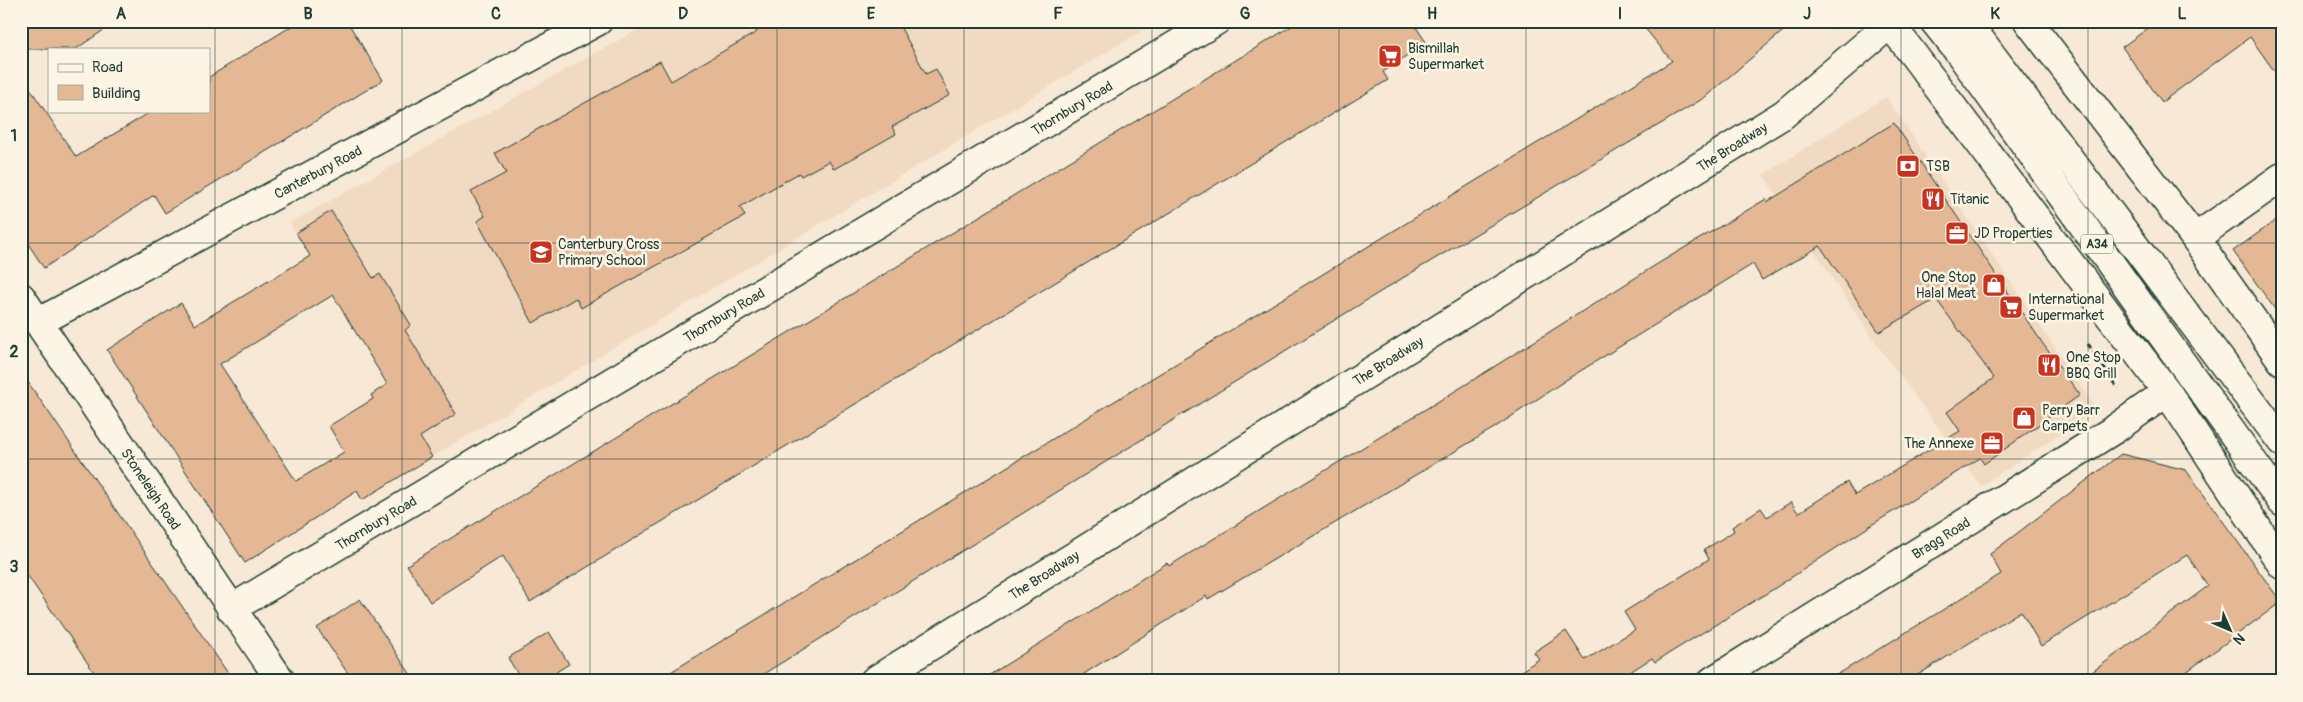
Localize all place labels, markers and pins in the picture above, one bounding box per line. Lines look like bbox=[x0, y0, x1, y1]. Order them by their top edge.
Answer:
place label: Bismillah Supermarket bbox=[1408, 40, 1484, 73]
supermarket icon: Bismillah Supermarket bbox=[1377, 43, 1403, 69]
bank icon: TSB bbox=[1895, 153, 1921, 179]
place label: TSB bbox=[1926, 158, 1950, 175]
restaurant icon: Titanic bbox=[1920, 186, 1946, 212]
place label: Titanic bbox=[1950, 191, 1990, 208]
office icon: JD Properties bbox=[1944, 220, 1970, 246]
place label: JD Properties bbox=[1974, 225, 2053, 242]
place label: Canterbury Cross Primary School bbox=[558, 236, 660, 269]
school or university icon: Canterbury Cross Primary School bbox=[528, 239, 554, 265]
place label: One Stop Halal Meat bbox=[1916, 269, 1976, 302]
shop icon: One Stop Halal Meat bbox=[1981, 272, 2007, 298]
place label: International Supermarket bbox=[2028, 291, 2105, 324]
supermarket icon: International Supermarket bbox=[1998, 294, 2024, 320]
place label: One Stop BBQ Grill bbox=[2066, 349, 2121, 382]
restaurant icon: One Stop BBQ Grill bbox=[2036, 352, 2062, 378]
place label: Perry Barr Carpets bbox=[2042, 402, 2100, 435]
shop icon: Perry Barr Carpets bbox=[2011, 405, 2037, 431]
office icon: The Annexe bbox=[1979, 430, 2005, 456]
place label: The Annexe bbox=[1904, 435, 1974, 452]

